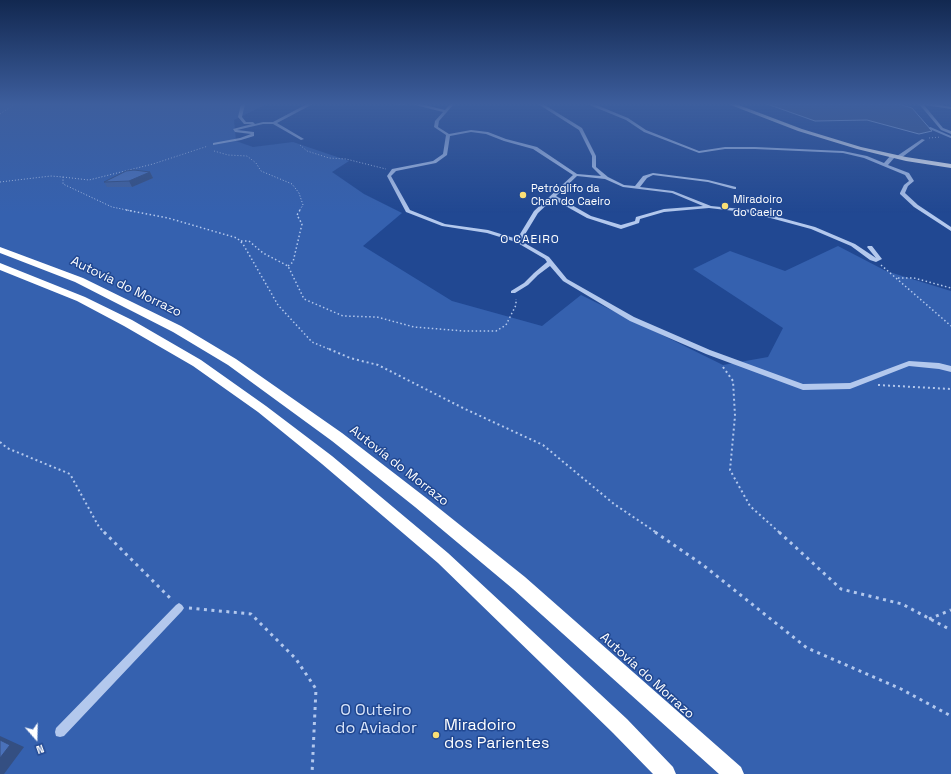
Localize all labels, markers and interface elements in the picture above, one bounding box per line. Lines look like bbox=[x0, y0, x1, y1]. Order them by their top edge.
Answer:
place label: Petróglifo da Chan do Caeiro bbox=[531, 182, 611, 208]
marker: Petróglifo da Chan do Caeiro bbox=[518, 190, 528, 200]
place label: Miradoiro do Caeiro bbox=[733, 193, 783, 219]
marker: Miradoiro do Caeiro bbox=[720, 201, 730, 211]
district label: O CAEIRO bbox=[500, 233, 560, 247]
street label: Autovía do Morrazo bbox=[68, 253, 184, 321]
street label: Autovía do Morrazo bbox=[346, 423, 452, 509]
street label: Autovía do Morrazo bbox=[597, 630, 697, 722]
park label: O Outeiro do Aviador bbox=[335, 701, 417, 739]
place label: Miradoiro dos Parientes bbox=[444, 716, 549, 754]
north arrow bbox=[16, 718, 56, 758]
marker: Miradoiro dos Parientes bbox=[431, 730, 441, 740]
text: N bbox=[34, 741, 46, 757]

